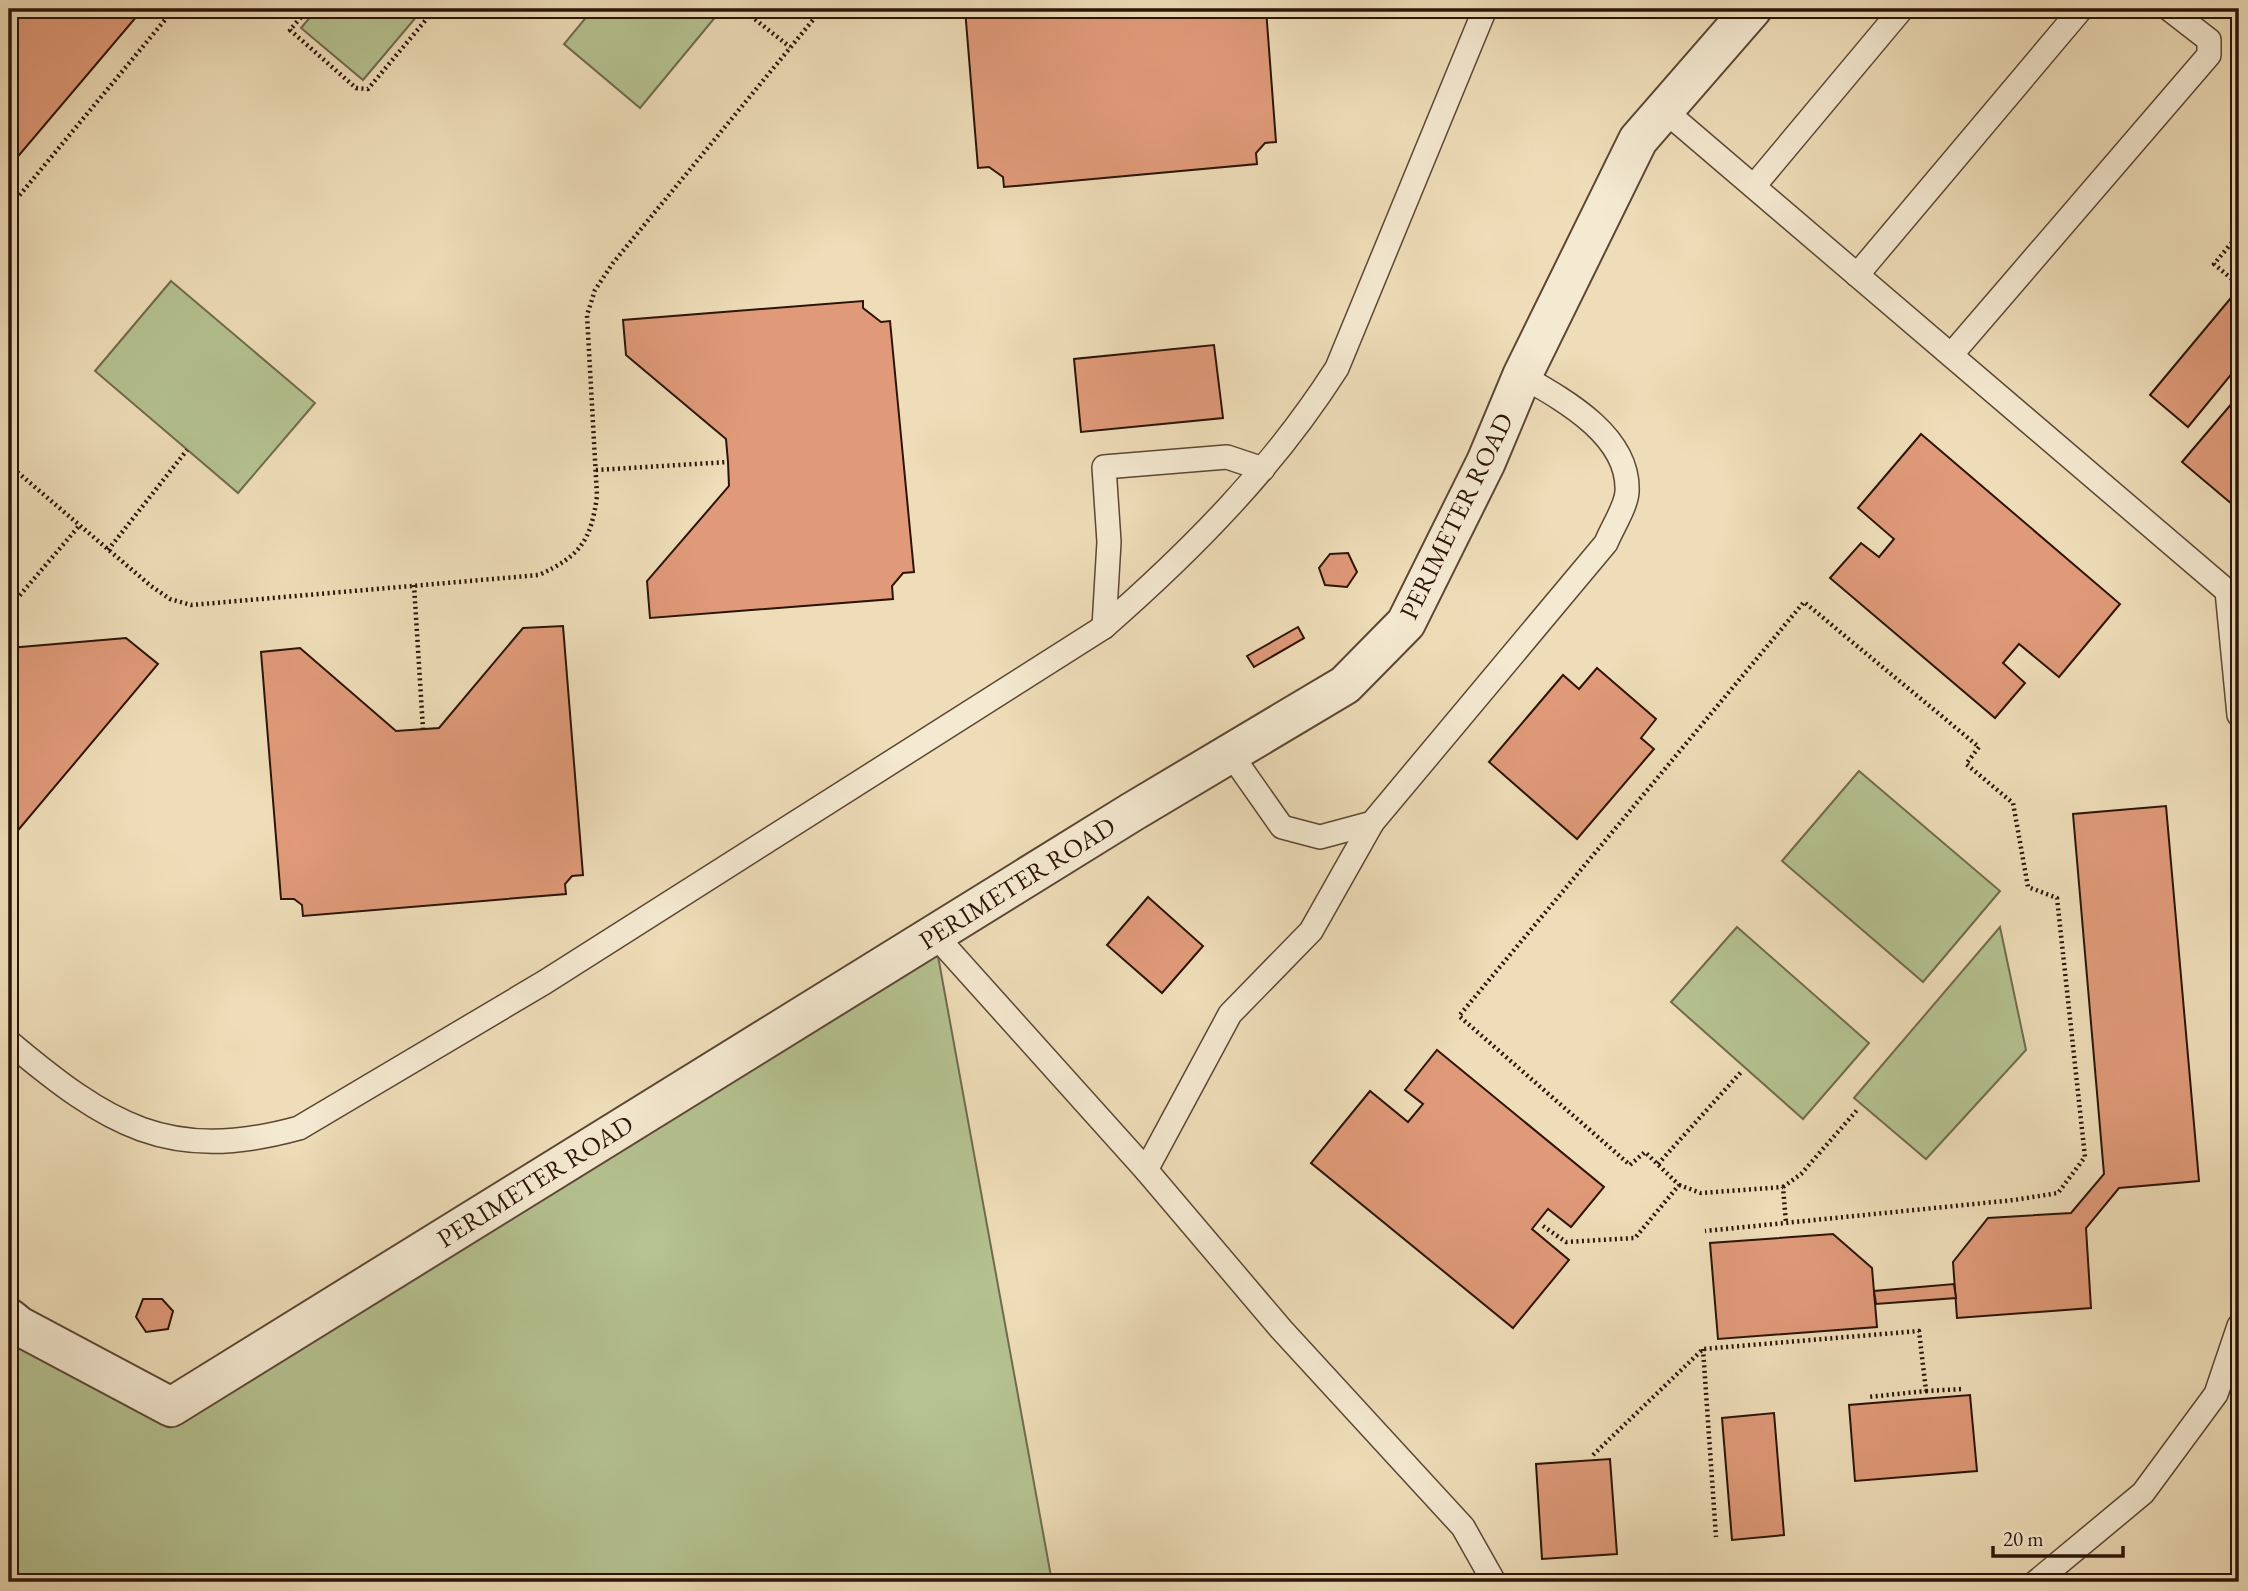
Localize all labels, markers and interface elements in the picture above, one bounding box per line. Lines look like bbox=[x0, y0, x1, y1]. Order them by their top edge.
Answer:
street label: PERIMETER ROAD bbox=[1391, 407, 1521, 625]
street label: PERIMETER ROAD bbox=[912, 809, 1122, 957]
street label: PERIMETER ROAD bbox=[430, 1107, 640, 1255]
scale bar bbox=[1993, 1514, 2122, 1558]
text: 20 m bbox=[2003, 1525, 2044, 1552]

